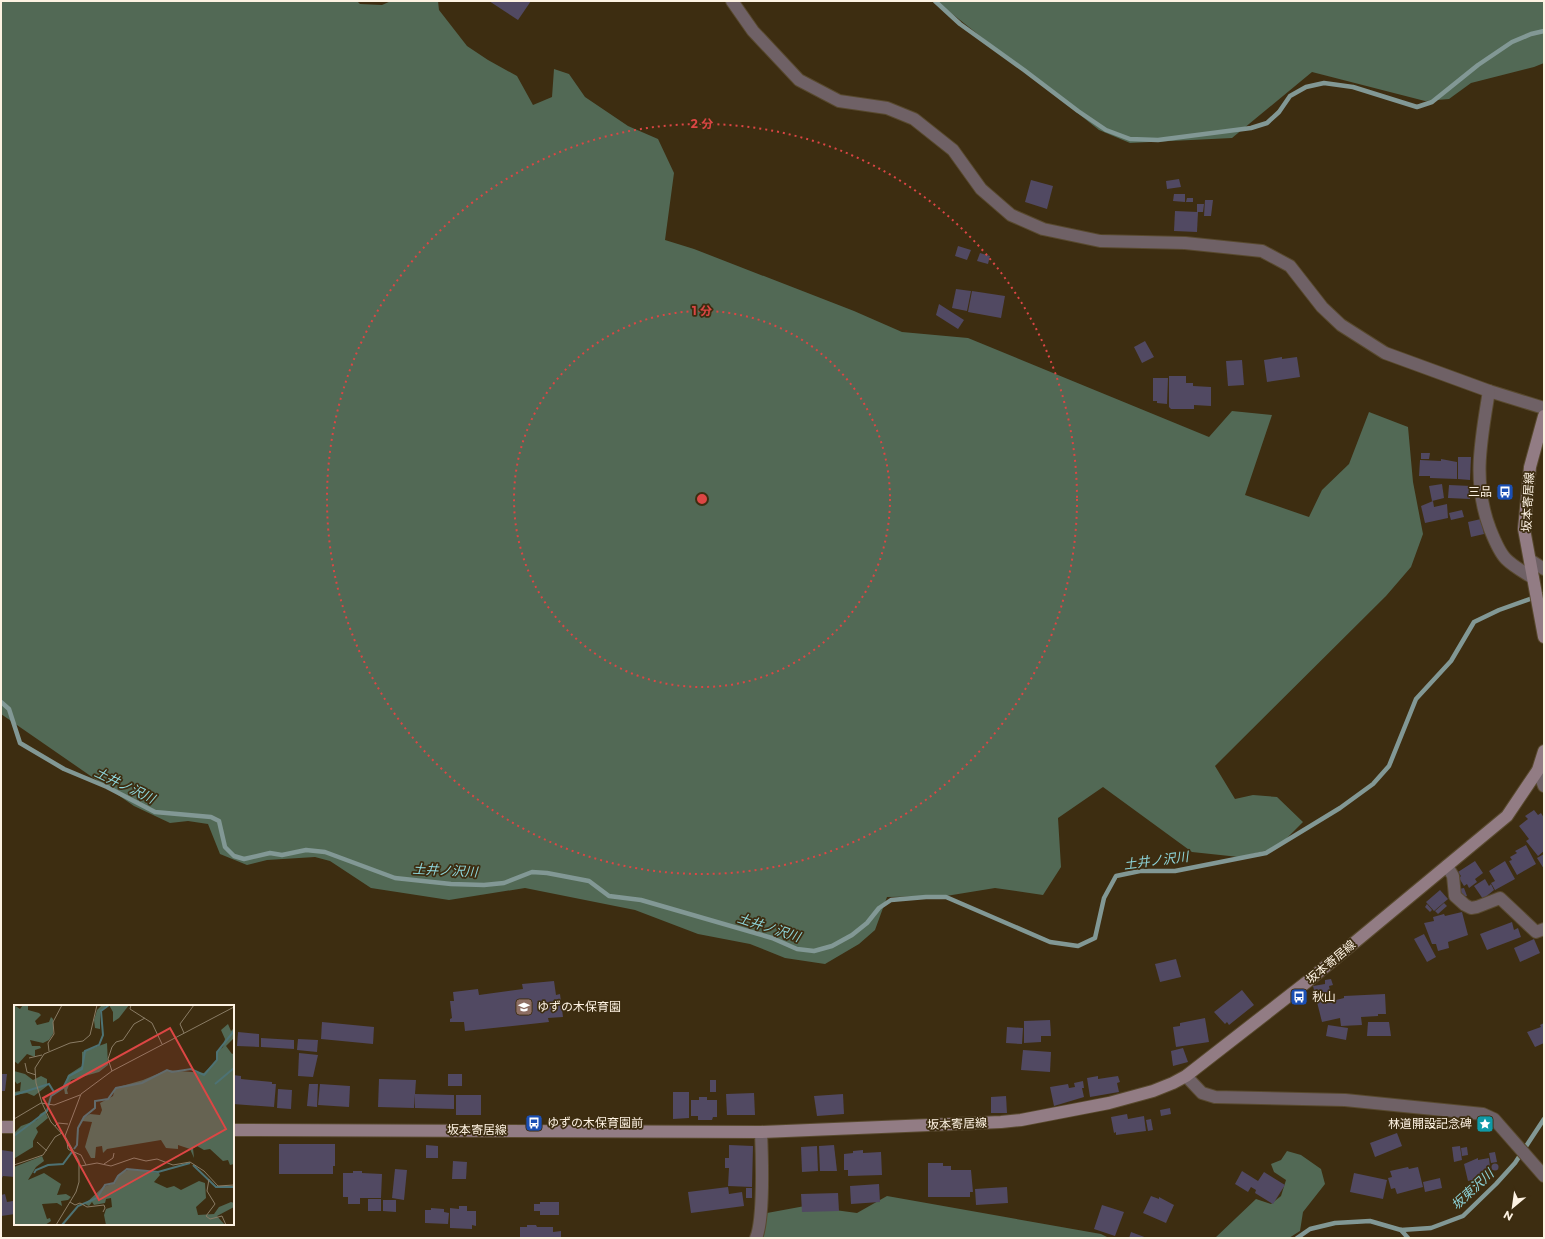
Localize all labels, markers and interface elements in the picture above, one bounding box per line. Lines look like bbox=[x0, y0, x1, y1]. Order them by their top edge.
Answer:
text: 2 分 bbox=[691, 116, 713, 131]
text: 1 分 bbox=[692, 303, 712, 318]
street label: 坂本寄居線 bbox=[1518, 472, 1537, 532]
bus stop icon: 三品 bbox=[1495, 482, 1515, 502]
place label: 三品 bbox=[1468, 484, 1492, 499]
centre of rings bbox=[695, 492, 709, 506]
water label: 土井ノ沢川 bbox=[92, 764, 160, 807]
water label: 土井ノ沢川 bbox=[1123, 848, 1191, 872]
water label: 土井ノ沢川 bbox=[412, 860, 480, 880]
water label: 土井ノ沢川 bbox=[736, 909, 804, 945]
street label: 坂本寄居線 bbox=[1303, 937, 1358, 987]
bus stop icon: 秋山 bbox=[1289, 987, 1309, 1007]
place label: 秋山 bbox=[1312, 989, 1336, 1004]
school or university icon: ゆずの木保育園 bbox=[514, 997, 534, 1017]
place label: ゆずの木保育園 bbox=[537, 999, 621, 1014]
inset map bbox=[14, 1005, 234, 1225]
bus stop icon: ゆずの木保育園前 bbox=[524, 1113, 544, 1133]
place icon: 林道開設記念碑 bbox=[1475, 1114, 1495, 1134]
place label: ゆずの木保育園前 bbox=[547, 1115, 643, 1130]
street label: 坂本寄居線 bbox=[927, 1115, 987, 1132]
place label: 林道開設記念碑 bbox=[1388, 1116, 1472, 1131]
street label: 坂本寄居線 bbox=[447, 1122, 507, 1137]
water label: 坂東沢川 bbox=[1448, 1164, 1498, 1213]
north arrow bbox=[1493, 1187, 1533, 1227]
text: N bbox=[1501, 1207, 1515, 1224]

